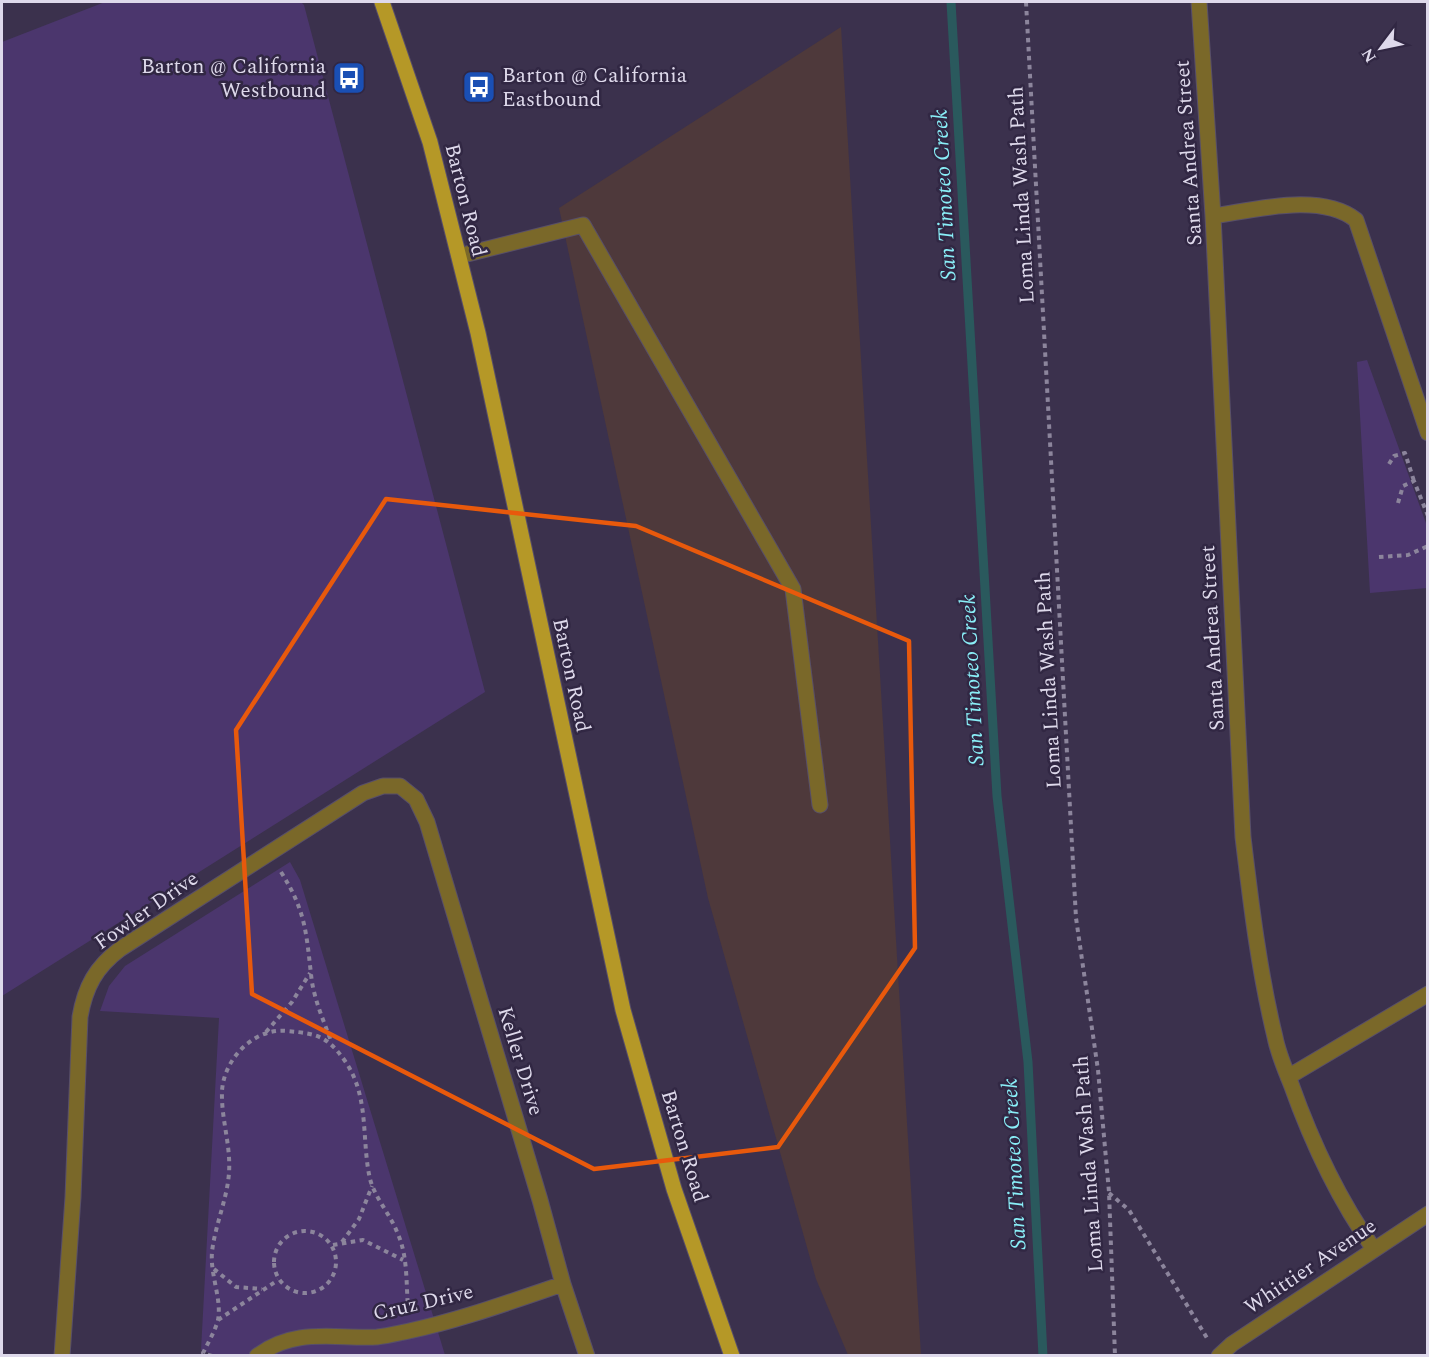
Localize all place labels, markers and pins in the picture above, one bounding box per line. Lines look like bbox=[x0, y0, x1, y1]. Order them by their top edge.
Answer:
place label: Barton @ California Westbound bbox=[141, 51, 327, 107]
bus stop icon: Barton @ California Westbound bbox=[331, 60, 367, 96]
place label: Barton @ California Eastbound bbox=[502, 60, 688, 116]
bus stop icon: Barton @ California Eastbound bbox=[461, 69, 497, 105]

